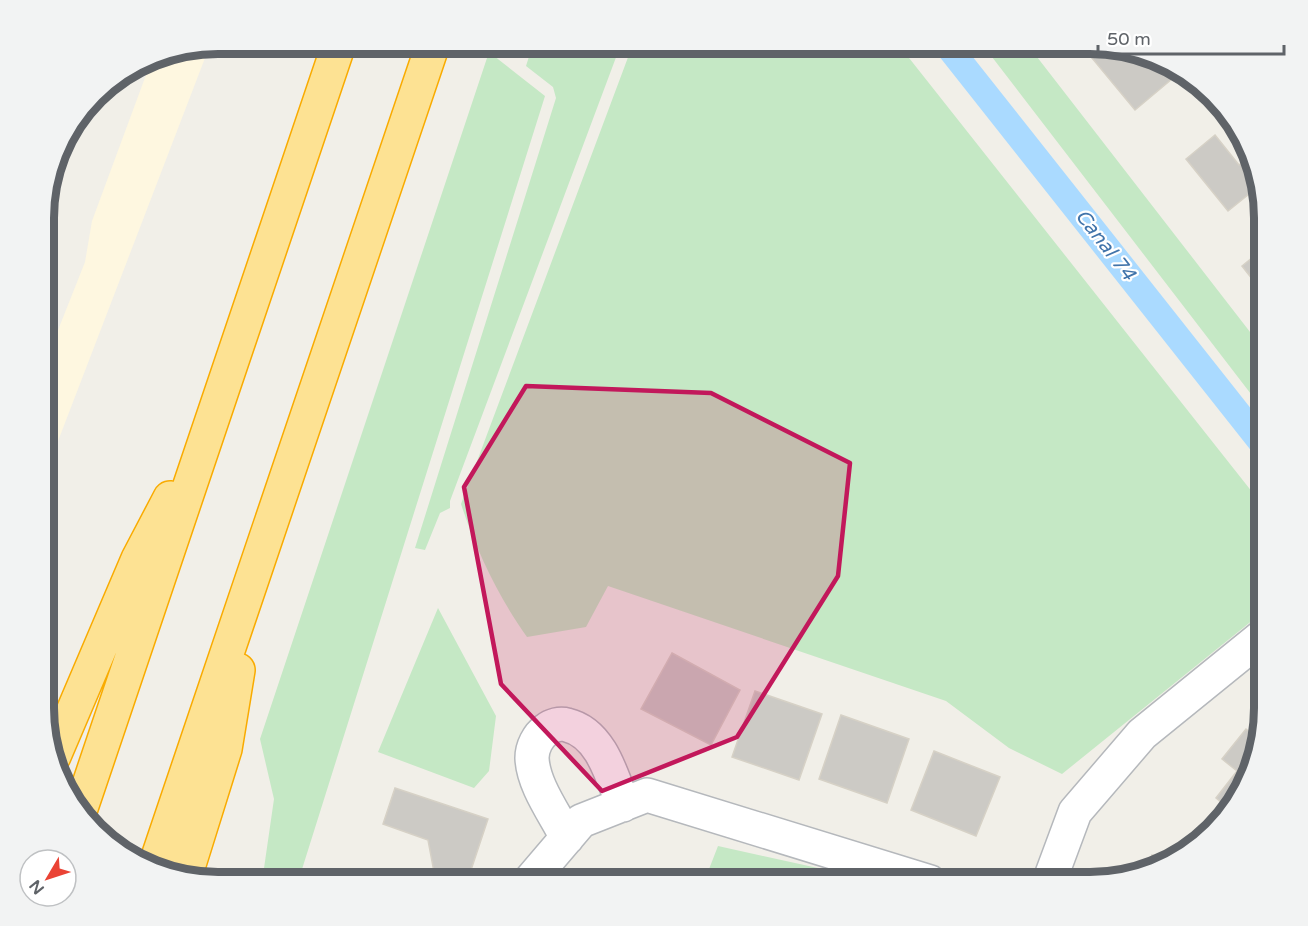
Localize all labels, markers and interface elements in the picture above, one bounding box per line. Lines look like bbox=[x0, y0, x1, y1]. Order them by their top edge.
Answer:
scale bar bbox=[1098, 18, 1284, 56]
text: 50 m bbox=[1107, 28, 1151, 50]
water label: Canal 74 bbox=[1070, 205, 1141, 287]
north arrow bbox=[18, 848, 78, 908]
text: N bbox=[25, 876, 49, 898]

